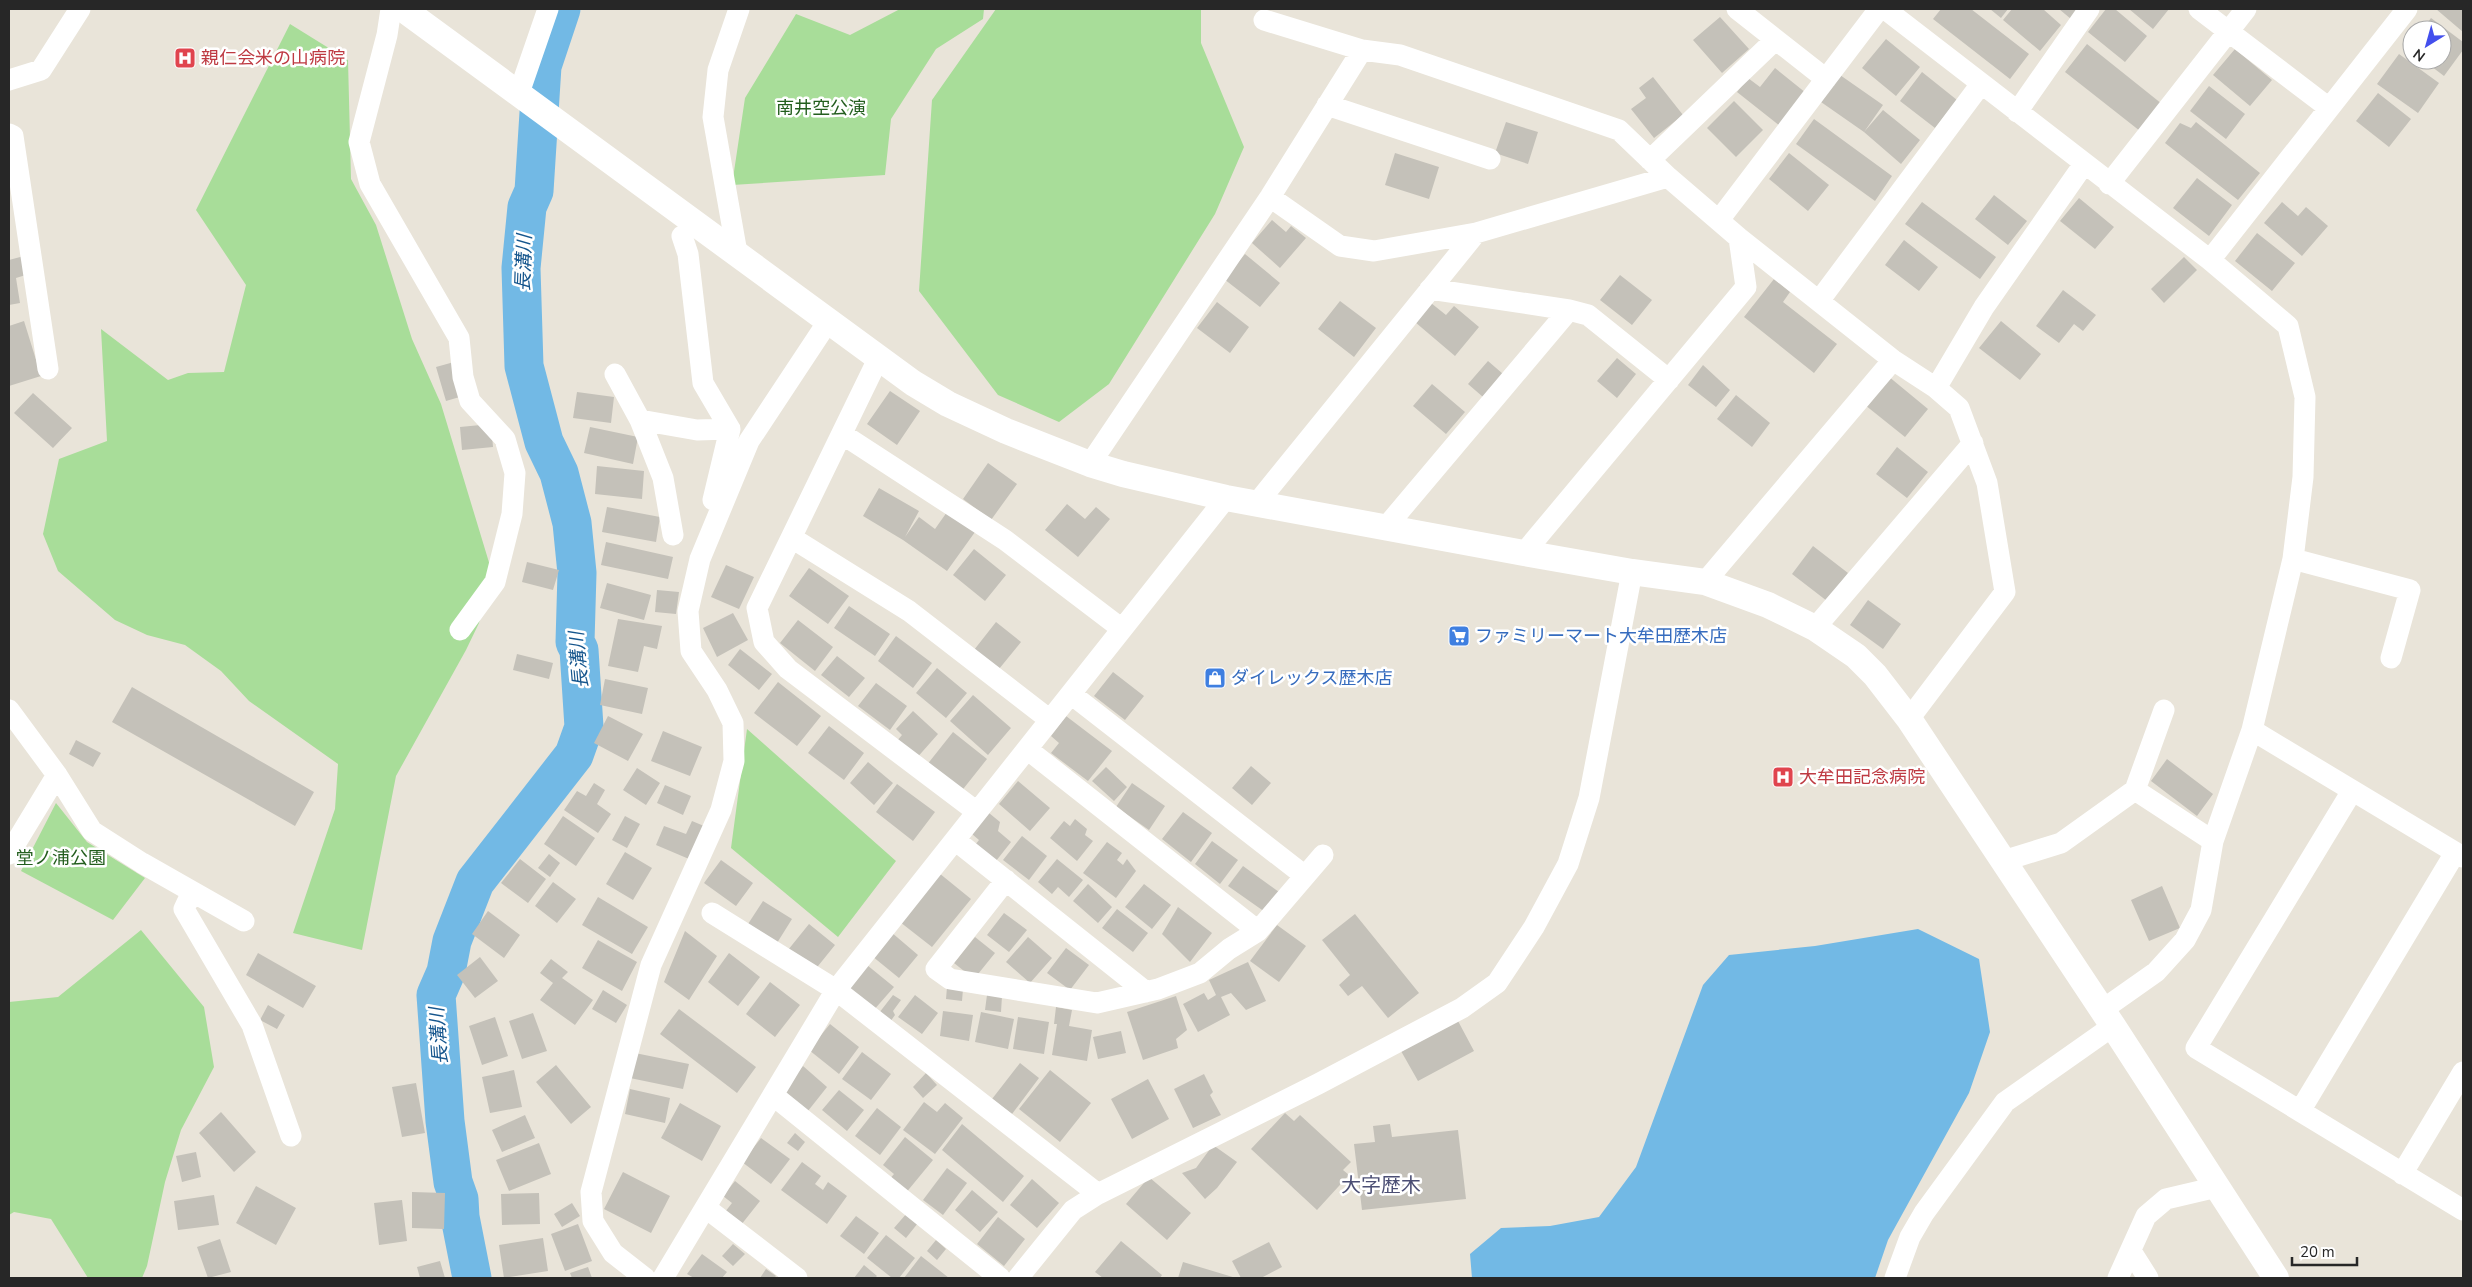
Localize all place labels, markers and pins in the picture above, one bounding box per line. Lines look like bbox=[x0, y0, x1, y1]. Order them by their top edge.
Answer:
hospital icon: 親仁会米の山病院 bbox=[173, 46, 197, 70]
place label: 親仁会米の山病院 bbox=[201, 46, 345, 70]
supermarket icon: ファミリーマート大牟田歴木店 bbox=[1447, 624, 1471, 648]
place label: ファミリーマート大牟田歴木店 bbox=[1475, 624, 1727, 648]
shop icon: ダイレックス歴木店 bbox=[1203, 666, 1227, 690]
place label: ダイレックス歴木店 bbox=[1231, 666, 1392, 690]
hospital icon: 大牟田記念病院 bbox=[1771, 765, 1795, 789]
place label: 大牟田記念病院 bbox=[1799, 765, 1925, 789]

